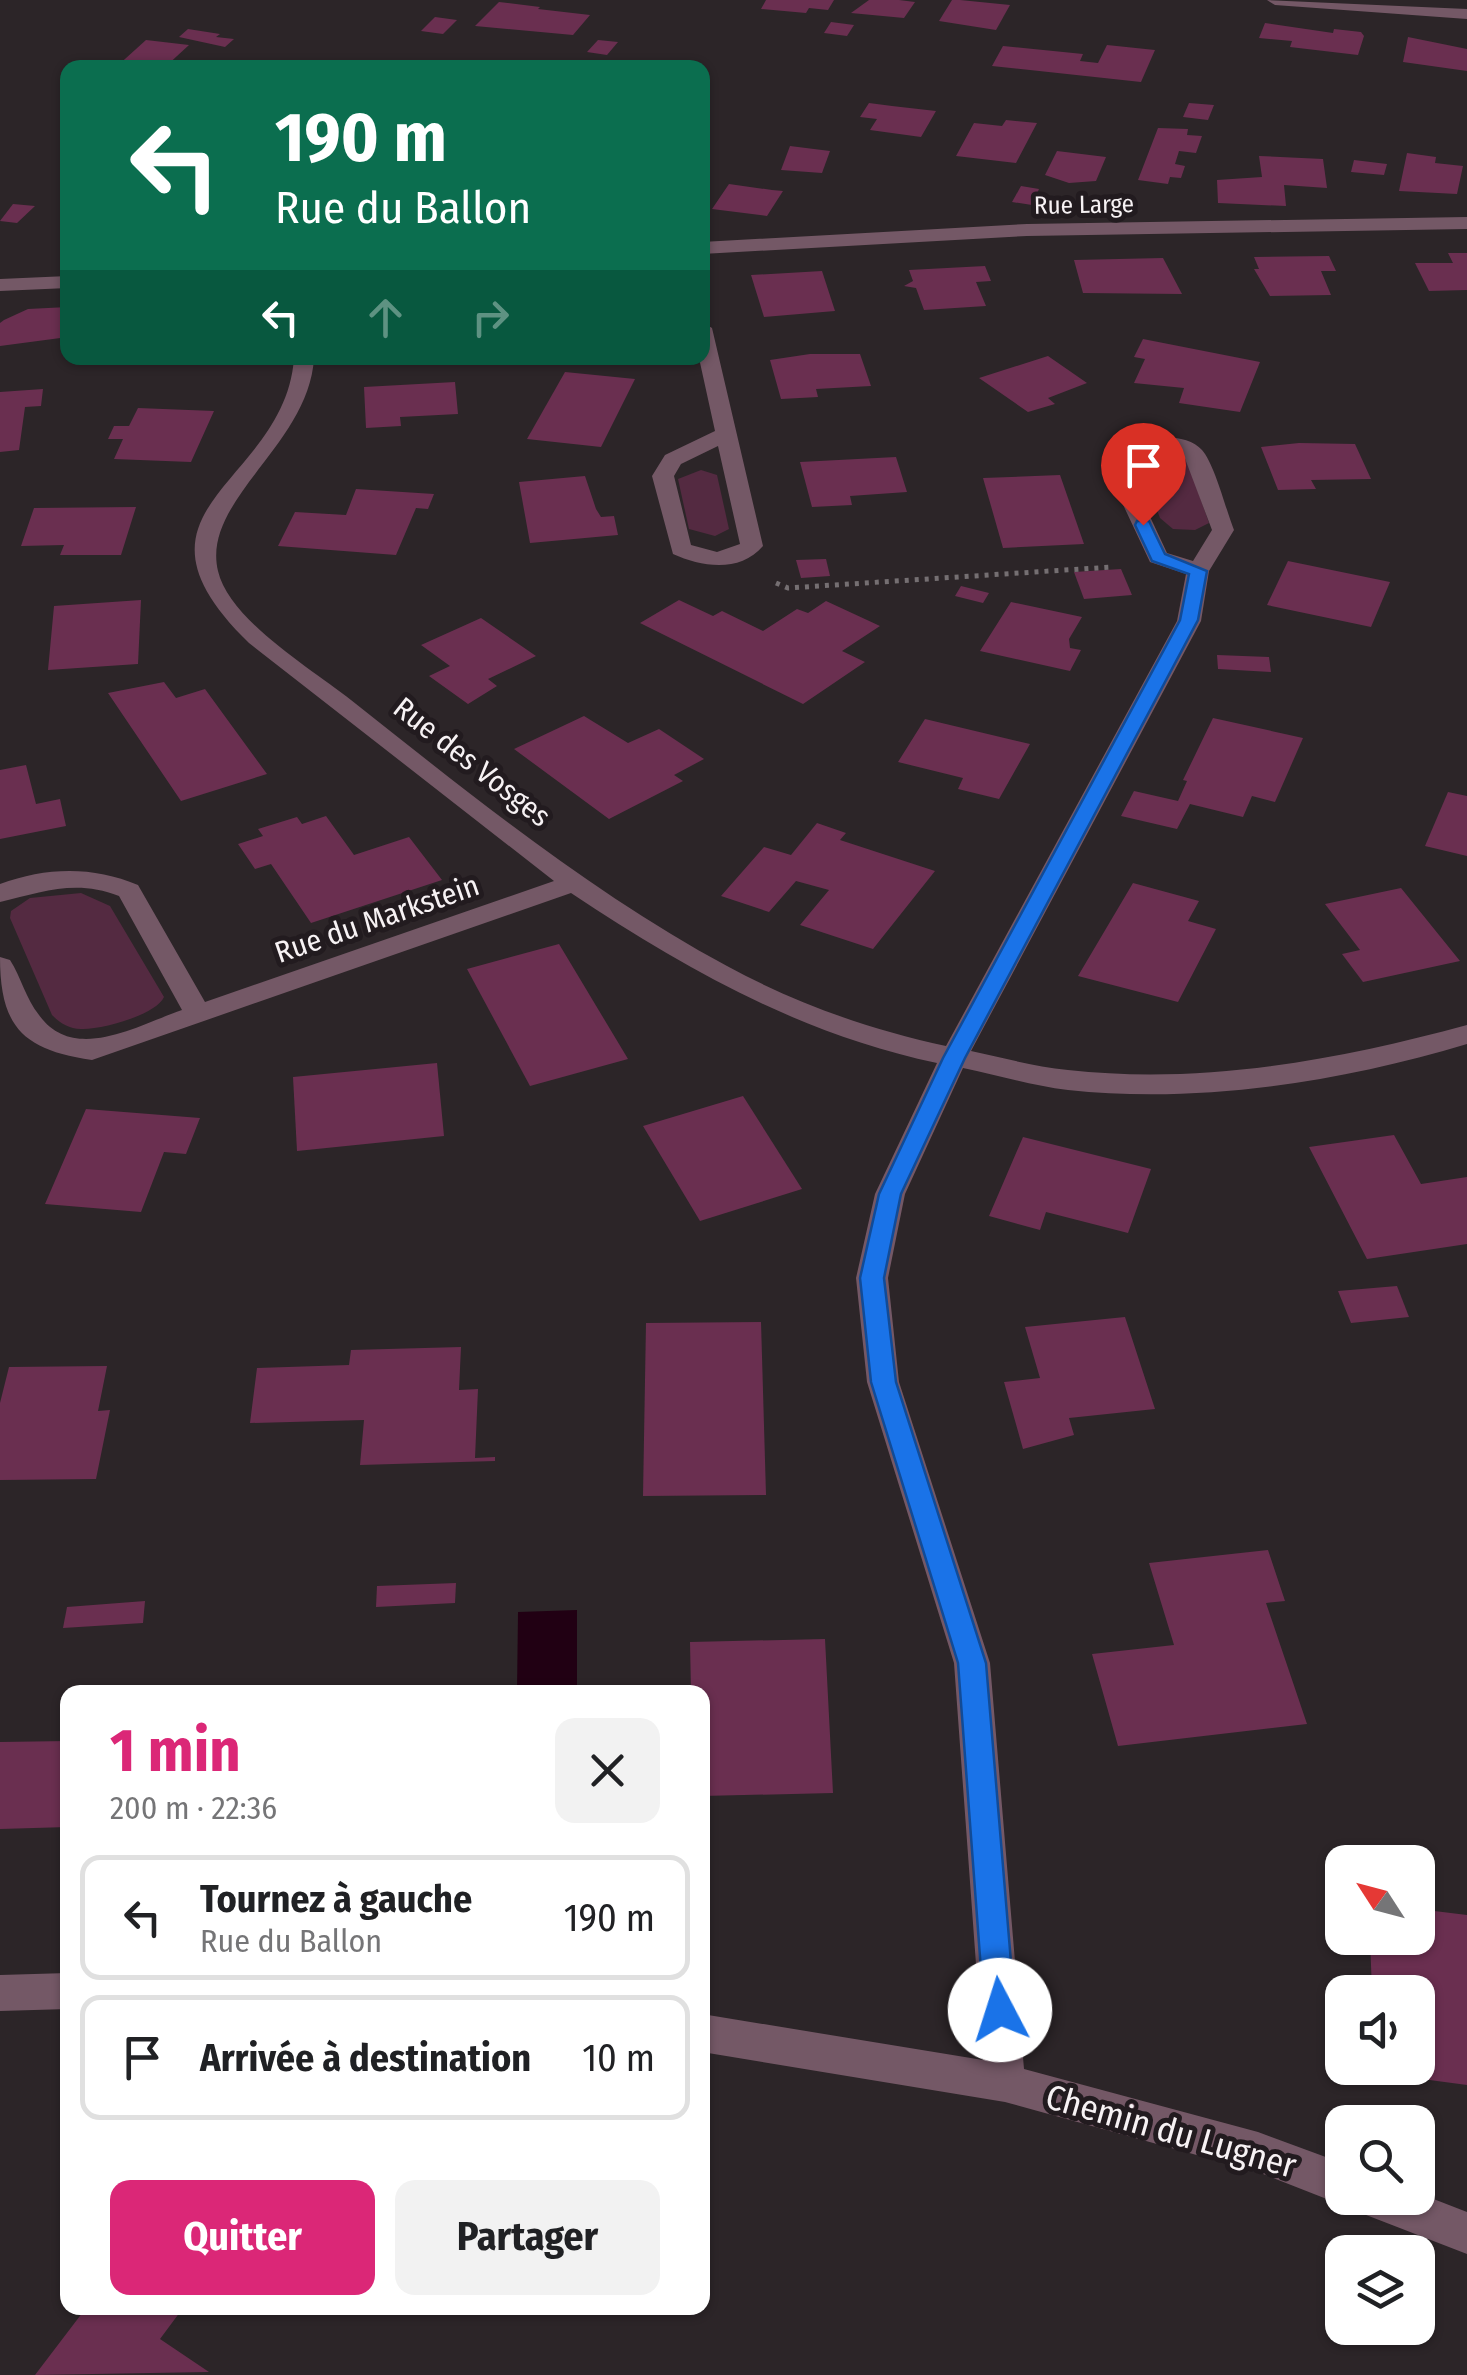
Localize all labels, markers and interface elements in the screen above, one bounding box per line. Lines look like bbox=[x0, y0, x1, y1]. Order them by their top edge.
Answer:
text: 190 m bbox=[275, 96, 447, 180]
icon: left bbox=[110, 100, 240, 230]
text: Rue du Ballon bbox=[275, 181, 531, 235]
street label: Rue Large bbox=[1034, 189, 1134, 221]
icon: left bbox=[253, 290, 308, 345]
icon: ahead bbox=[358, 290, 413, 345]
icon: right bbox=[463, 290, 518, 345]
pin bbox=[1101, 423, 1186, 526]
icon: arrive bbox=[1116, 438, 1171, 493]
street label: Rue des Vosges bbox=[386, 690, 558, 834]
street label: Rue du Markstein bbox=[270, 867, 484, 971]
text: 1 min bbox=[110, 1715, 241, 1787]
button: close bbox=[555, 1718, 660, 1823]
text: 200 m · 22:36 bbox=[110, 1789, 277, 1827]
north arrow bbox=[1325, 1845, 1435, 1955]
map controls bbox=[1325, 1845, 1435, 2345]
text: Tournez à gauche bbox=[200, 1876, 472, 1922]
icon: left bbox=[115, 1890, 170, 1945]
text: 190 m bbox=[564, 1895, 655, 1941]
text: Rue du Ballon bbox=[200, 1922, 382, 1960]
position arrow bbox=[948, 1958, 1052, 2062]
button: sound bbox=[1325, 1975, 1435, 2085]
icon: arrive bbox=[115, 2030, 170, 2085]
text: Arrivée à destination bbox=[200, 2035, 531, 2081]
text: 10 m bbox=[582, 2035, 655, 2081]
street label: Chemin du Lugner bbox=[1041, 2075, 1301, 2187]
button: search bbox=[1325, 2105, 1435, 2215]
button: Quitter bbox=[110, 2180, 375, 2295]
button: Partager bbox=[395, 2180, 660, 2295]
button: layers bbox=[1325, 2235, 1435, 2345]

